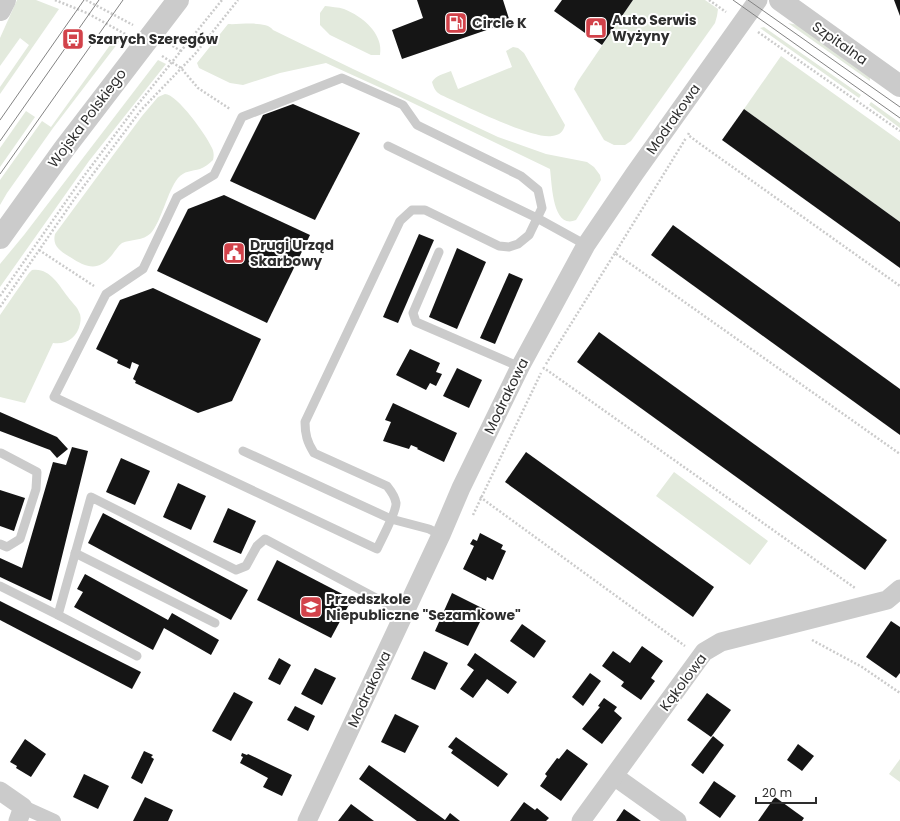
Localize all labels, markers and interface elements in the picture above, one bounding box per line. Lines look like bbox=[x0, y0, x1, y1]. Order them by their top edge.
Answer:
fuel station icon: Circle K bbox=[443, 10, 469, 36]
place label: Auto Serwis Wyżyny bbox=[612, 10, 697, 46]
place label: Circle K bbox=[472, 13, 527, 33]
shop icon: Auto Serwis Wyżyny bbox=[583, 15, 609, 41]
street label: Szpitalna bbox=[808, 16, 872, 70]
bus stop icon: Szarych Szeregów bbox=[60, 26, 86, 52]
place label: Szarych Szeregów bbox=[88, 29, 219, 49]
street label: Wojska Polskiego bbox=[43, 64, 131, 172]
street label: Modrakowa bbox=[641, 80, 705, 158]
place label: Drugi Urząd Skarbowy bbox=[250, 235, 334, 271]
public building icon: Drugi Urząd Skarbowy bbox=[221, 240, 247, 266]
street label: Modrakowa bbox=[479, 355, 533, 437]
place label: Przedszkole Niepubliczne "Sezamkowe" bbox=[326, 589, 521, 625]
school or university icon: Przedszkole Niepubliczne "Sezamkowe" bbox=[298, 594, 324, 620]
street label: Modrakowa bbox=[343, 647, 395, 731]
street label: Kąkolowa bbox=[655, 649, 711, 715]
scale bar bbox=[756, 779, 816, 805]
text: 20 m bbox=[762, 784, 792, 801]

